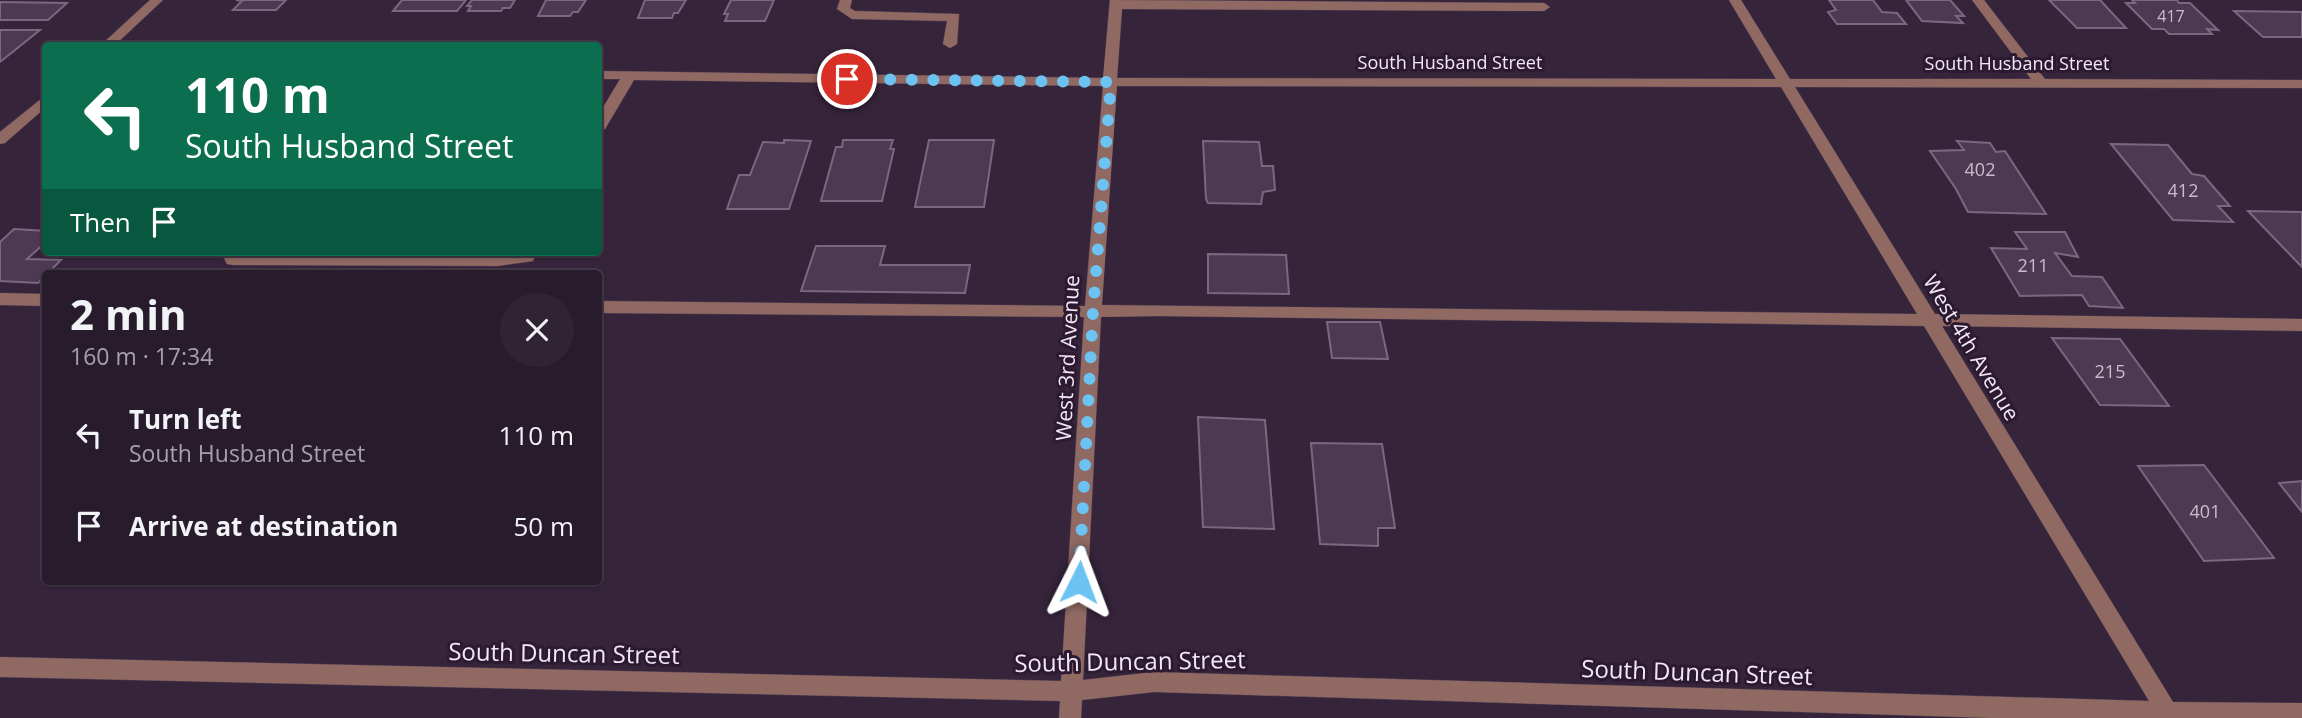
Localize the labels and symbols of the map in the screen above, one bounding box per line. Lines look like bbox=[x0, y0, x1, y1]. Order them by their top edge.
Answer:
house number: 417 bbox=[2157, 5, 2185, 27]
pin bbox=[817, 49, 877, 109]
street label: South Husband Street bbox=[1358, 50, 1542, 74]
street label: South Husband Street bbox=[1925, 51, 2109, 75]
house number: 402 bbox=[1965, 157, 1995, 181]
house number: 412 bbox=[2168, 178, 2198, 202]
house number: 211 bbox=[2018, 253, 2048, 277]
street label: West 4th Avenue bbox=[1917, 270, 2026, 425]
street label: West 3rd Avenue bbox=[1049, 274, 1085, 442]
house number: 215 bbox=[2095, 359, 2125, 383]
house number: 401 bbox=[2190, 499, 2220, 523]
position arrow bbox=[1042, 545, 1116, 619]
street label: South Duncan Street bbox=[448, 634, 680, 671]
street label: South Duncan Street bbox=[1014, 642, 1246, 679]
street label: South Duncan Street bbox=[1581, 651, 1813, 692]

